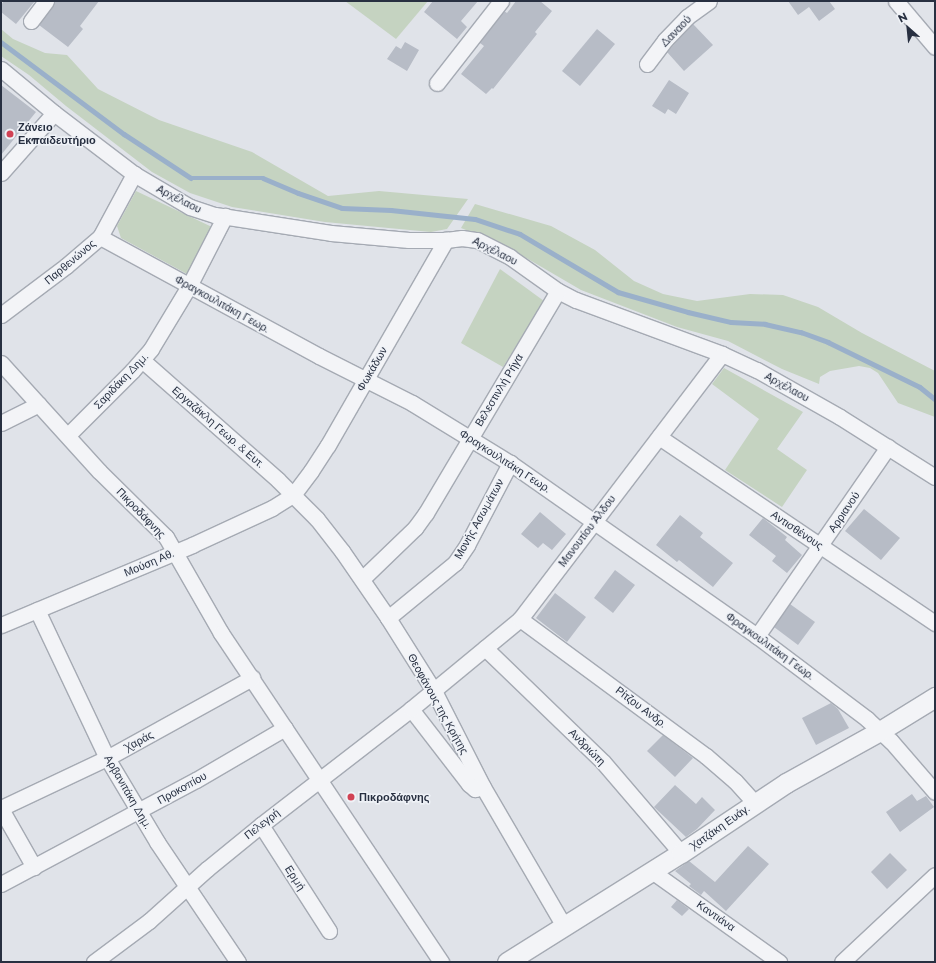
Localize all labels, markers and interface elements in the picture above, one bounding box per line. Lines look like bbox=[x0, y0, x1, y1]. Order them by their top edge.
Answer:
north arrow bbox=[888, 8, 928, 48]
text: N bbox=[895, 9, 910, 26]
street label: Δαναού bbox=[658, 13, 694, 49]
place label: Ζάνειο Εκπαιδευτήριο bbox=[18, 121, 96, 147]
marker: Ζάνειο Εκπαιδευτήριο bbox=[5, 129, 15, 139]
street label: Αρχέλαου bbox=[154, 182, 204, 216]
street label: Αρχέλαου bbox=[470, 234, 520, 268]
street label: Παρθενώνος bbox=[42, 237, 98, 287]
street label: Φραγκουλιτάκη Γεωρ. bbox=[172, 273, 272, 335]
street label: Φωκάδων bbox=[354, 344, 390, 394]
street label: Σαριδάκη Δημ. bbox=[91, 350, 151, 412]
street label: Βελεστινλή Ρήγα bbox=[472, 351, 526, 429]
street label: Αρχέλαου bbox=[762, 369, 812, 405]
street label: Εργαζάκλη Γεωρ. & Ευτ. bbox=[169, 383, 267, 471]
street label: Φραγκουλιτάκη Γεωρ. bbox=[457, 427, 553, 495]
street label: Μονής Ασωμάτων bbox=[451, 476, 507, 562]
street label: Πικροδάφνης bbox=[114, 485, 168, 541]
street label: Αρριανού bbox=[826, 489, 862, 535]
street label: Μανουτίου Άλδου bbox=[556, 492, 618, 570]
street label: Αντισθένους bbox=[768, 508, 826, 552]
street label: Μούση Αθ. bbox=[122, 547, 176, 579]
street label: Φραγκουλιτάκη Γεωρ. bbox=[723, 610, 817, 682]
street label: Θεοφάνους της Κρήτης bbox=[405, 651, 471, 757]
street label: Ρίτζου Ανδρ. bbox=[613, 684, 669, 730]
street label: Ανδριώτη bbox=[566, 726, 608, 768]
street label: Χαράς bbox=[122, 728, 156, 754]
street label: Αρβανιτάκη Δημ. bbox=[102, 753, 154, 831]
street label: Προκοπίου bbox=[155, 769, 209, 807]
place label: Πικροδάφνης bbox=[359, 790, 430, 804]
marker: Πικροδάφνης bbox=[346, 792, 356, 802]
street label: Χατζάκη Ευάγ. bbox=[688, 802, 752, 852]
street label: Πελεγρή bbox=[242, 806, 282, 842]
street label: Ερμή bbox=[282, 863, 308, 893]
street label: Καντιάνα bbox=[694, 898, 738, 934]

